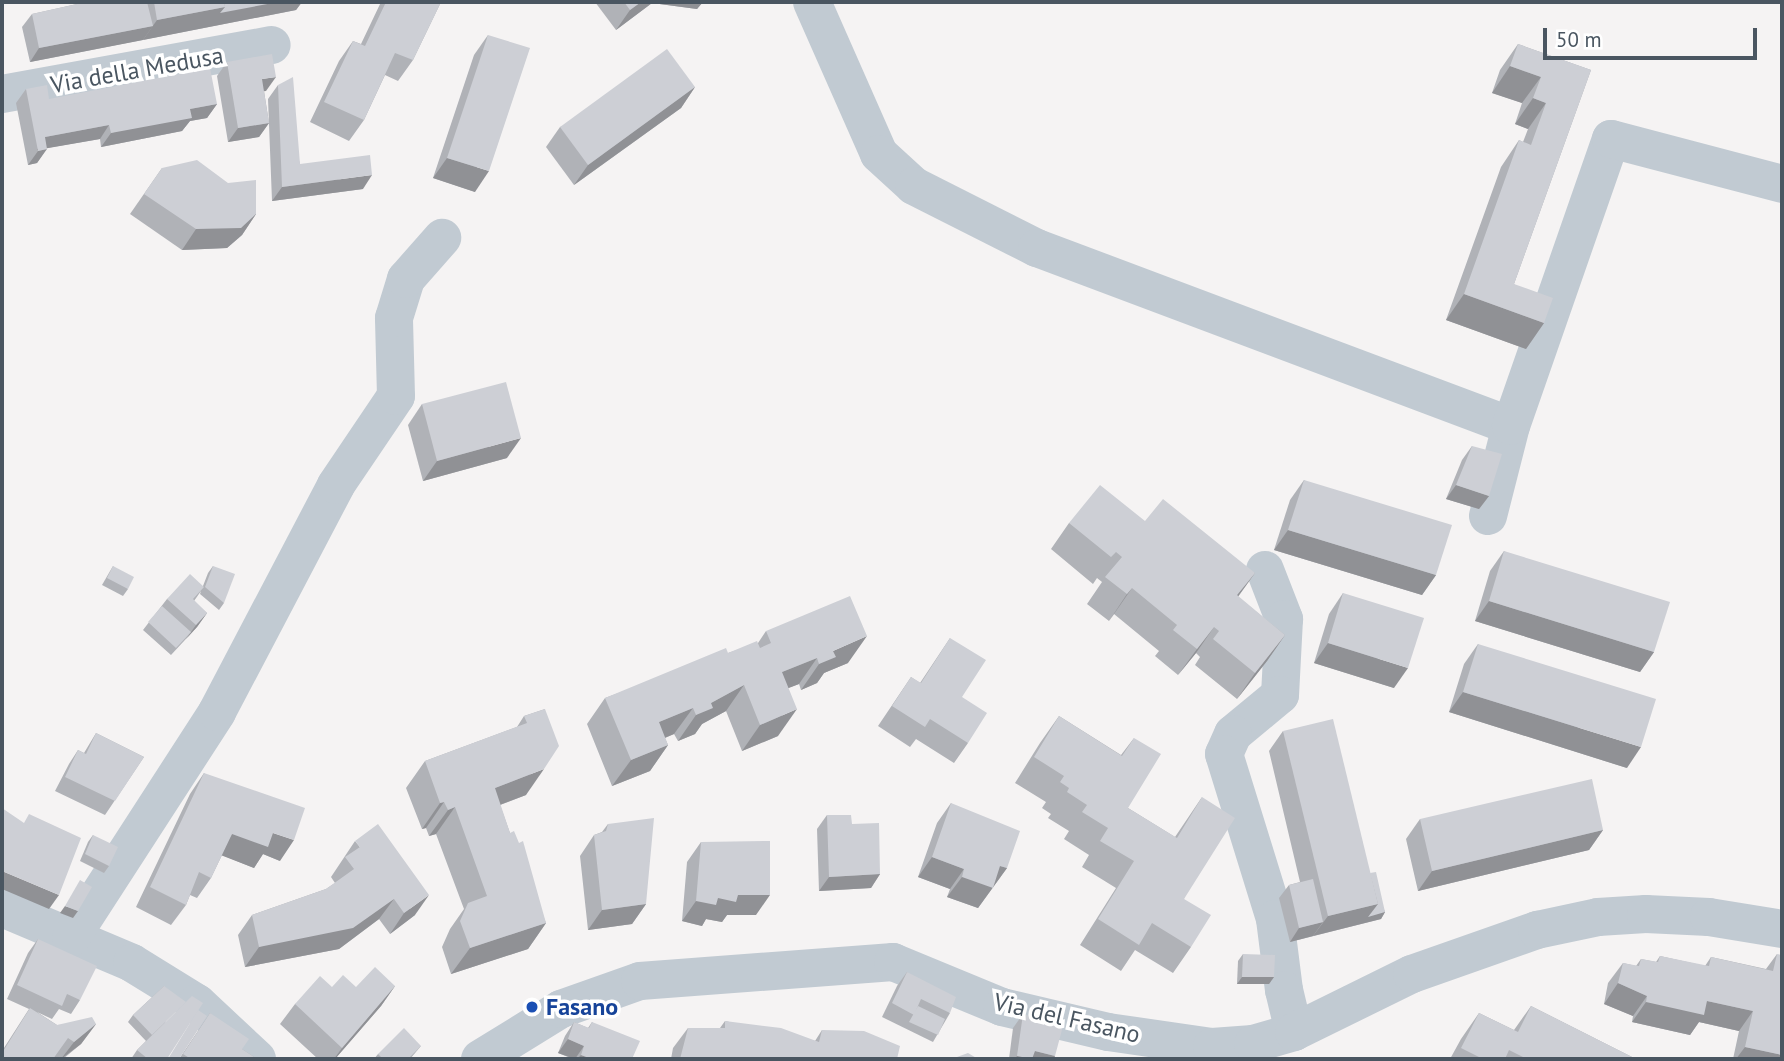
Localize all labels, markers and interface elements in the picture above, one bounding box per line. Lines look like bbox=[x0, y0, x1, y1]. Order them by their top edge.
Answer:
scale bar bbox=[1546, 14, 1760, 58]
text: 50 m bbox=[1556, 26, 1602, 53]
street label: Via della Medusa bbox=[48, 41, 226, 99]
street label: Via del Fasano bbox=[991, 987, 1143, 1049]
place label: Fasano bbox=[546, 993, 618, 1021]
marker: Fasano bbox=[524, 999, 540, 1015]

